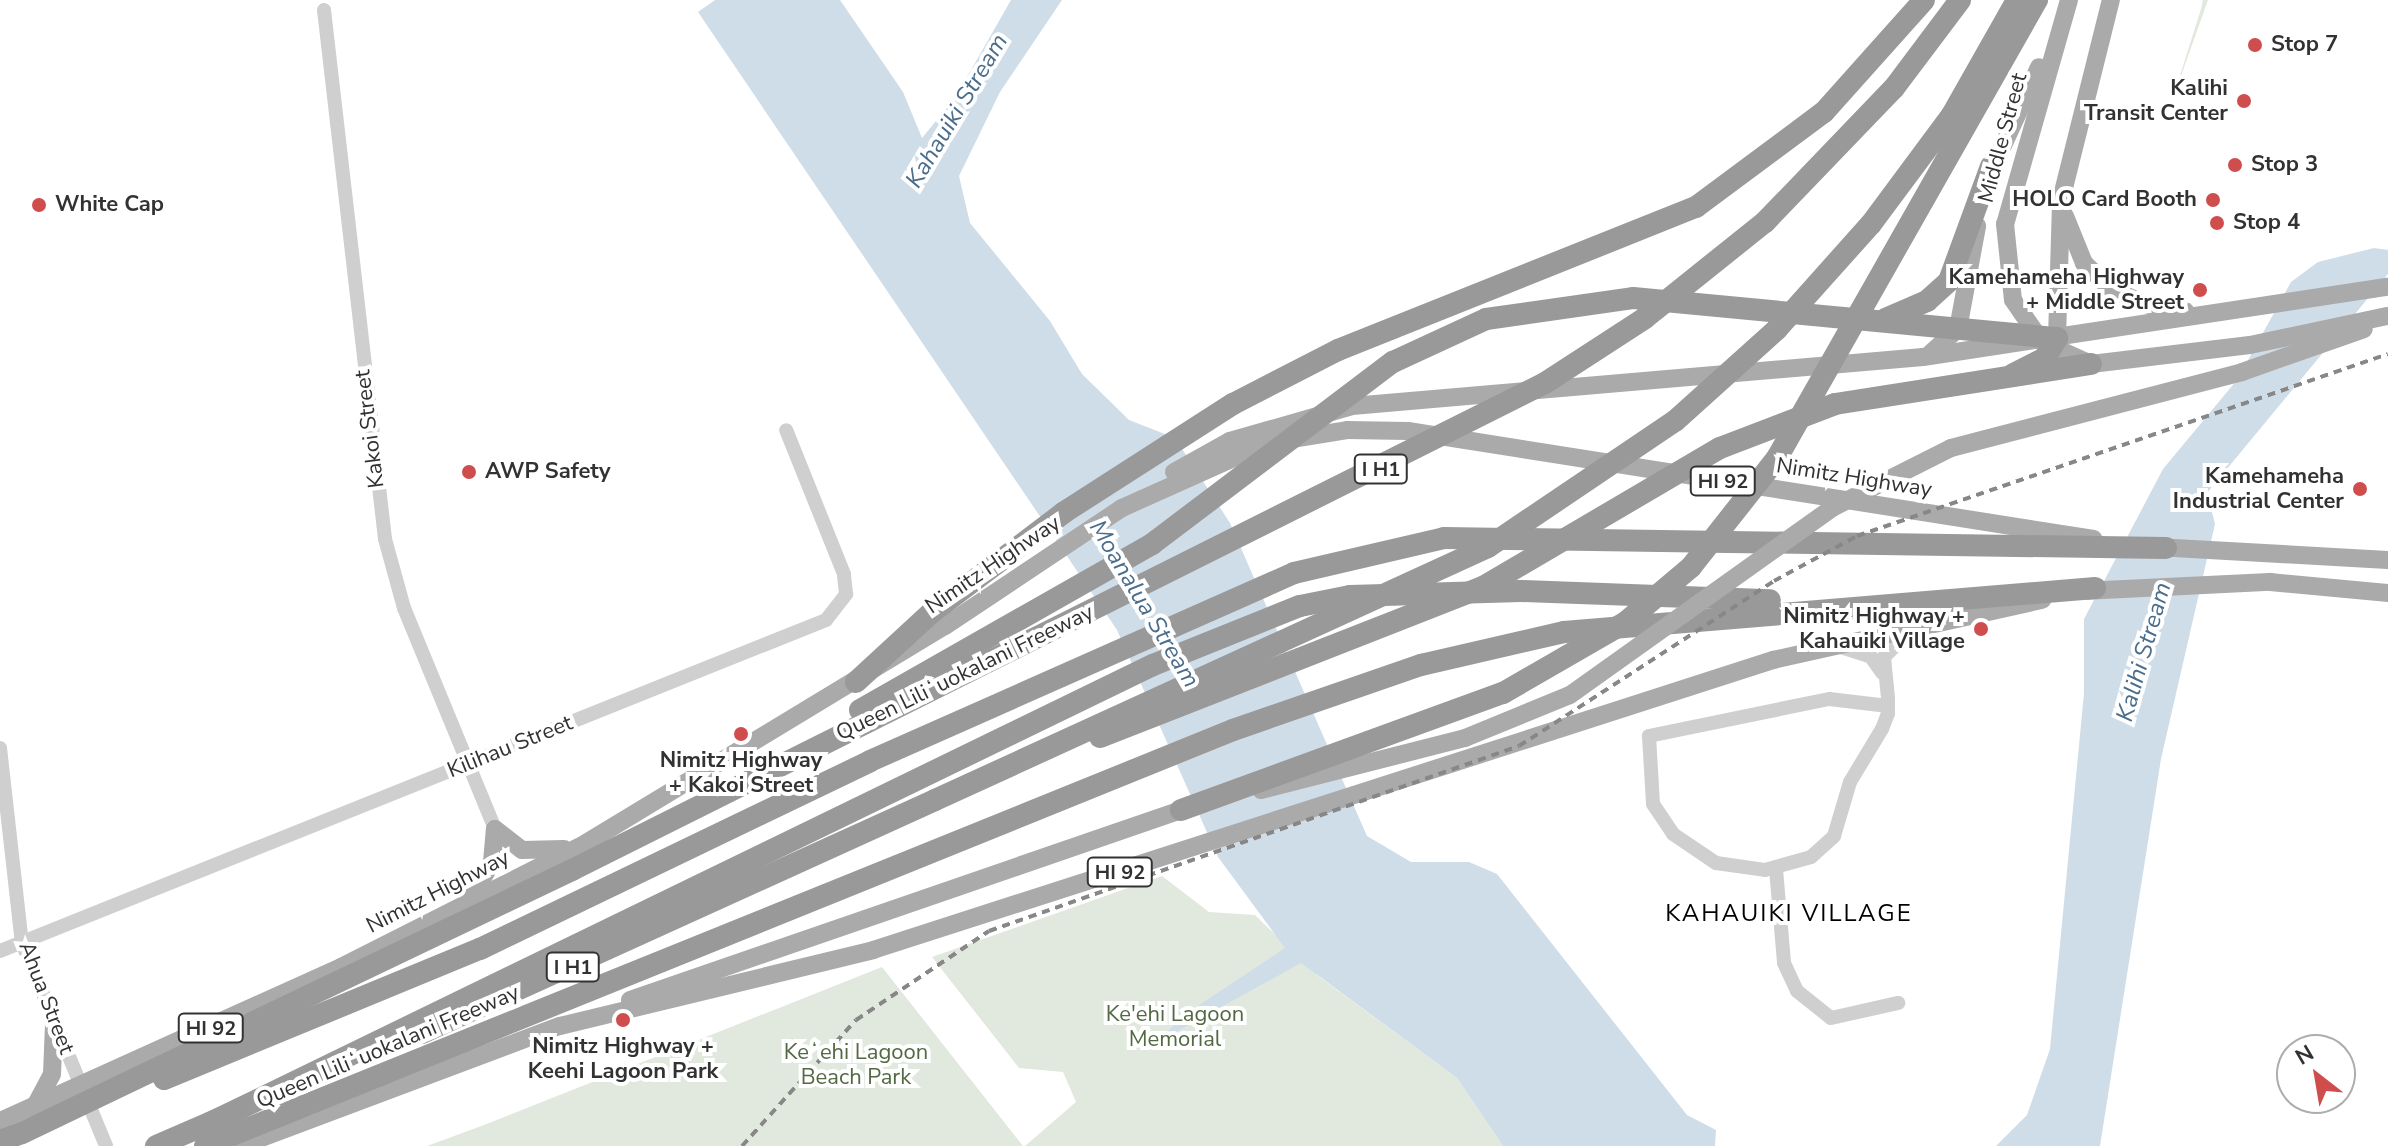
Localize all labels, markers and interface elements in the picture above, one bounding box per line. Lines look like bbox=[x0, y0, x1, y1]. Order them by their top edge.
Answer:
water label: Kahauiki Stream bbox=[900, 29, 1014, 193]
place label: Stop 7 bbox=[2271, 32, 2338, 58]
marker: Stop 7 bbox=[2246, 36, 2264, 54]
street label: Middle Street bbox=[1973, 70, 2033, 206]
place label: Kalihi Transit Center bbox=[2084, 75, 2228, 126]
marker: Kalihi Transit Center bbox=[2235, 92, 2253, 110]
place label: Stop 3 bbox=[2251, 152, 2318, 178]
marker: Stop 3 bbox=[2226, 156, 2244, 174]
place label: HOLO Card Booth bbox=[2012, 187, 2197, 213]
marker: HOLO Card Booth bbox=[2204, 191, 2222, 209]
place label: White Cap bbox=[55, 192, 164, 218]
marker: White Cap bbox=[30, 196, 48, 214]
place label: Stop 4 bbox=[2233, 210, 2300, 236]
marker: Stop 4 bbox=[2208, 214, 2226, 232]
place label: Kamehameha Highway + Middle Street bbox=[1948, 264, 2184, 316]
marker: Kamehameha Highway + Middle Street bbox=[2191, 281, 2209, 299]
street label: Kakoi Street bbox=[350, 368, 390, 490]
road number: I H1 bbox=[1353, 453, 1409, 485]
street label: Nimitz Highway bbox=[1774, 453, 1934, 503]
place label: AWP Safety bbox=[485, 459, 611, 485]
marker: AWP Safety bbox=[460, 463, 478, 481]
place label: Kamehameha Industrial Center bbox=[2173, 463, 2344, 514]
road number: HI 92 bbox=[1689, 465, 1757, 497]
marker: Kamehameha Industrial Center bbox=[2351, 480, 2369, 498]
street label: Nimitz Highway bbox=[920, 510, 1066, 620]
water label: Moanalua Stream bbox=[1083, 515, 1205, 693]
water label: Kalihi Stream bbox=[2110, 579, 2178, 725]
street label: Queen Liliʻuokalani Freeway bbox=[832, 599, 1098, 747]
place label: Nimitz Highway + Kahauiki Village bbox=[1783, 603, 1965, 654]
marker: Nimitz Highway + Kahauiki Village bbox=[1972, 620, 1990, 638]
street label: Kilihau Street bbox=[444, 710, 576, 784]
marker: Nimitz Highway + Kakoi Street bbox=[732, 725, 750, 743]
place label: Nimitz Highway + Kakoi Street bbox=[660, 747, 822, 798]
street label: Nimitz Highway bbox=[362, 845, 514, 939]
road number: HI 92 bbox=[1086, 856, 1154, 888]
district label: KAHAUIKI VILLAGE bbox=[1665, 900, 1913, 928]
street label: Ahua Street bbox=[12, 938, 80, 1058]
road number: I H1 bbox=[545, 951, 601, 983]
street label: Queen Liliʻuokalani Freeway bbox=[253, 980, 523, 1114]
park label: Ke'ehi Lagoon Memorial bbox=[1106, 1001, 1244, 1052]
marker: Nimitz Highway + Keehi Lagoon Park bbox=[614, 1011, 632, 1029]
road number: HI 92 bbox=[177, 1012, 245, 1044]
place label: Nimitz Highway + Keehi Lagoon Park bbox=[528, 1033, 718, 1084]
north arrow bbox=[2276, 1034, 2356, 1114]
text: N bbox=[2290, 1038, 2319, 1072]
park label: Keʻehi Lagoon Beach Park bbox=[784, 1039, 928, 1090]

